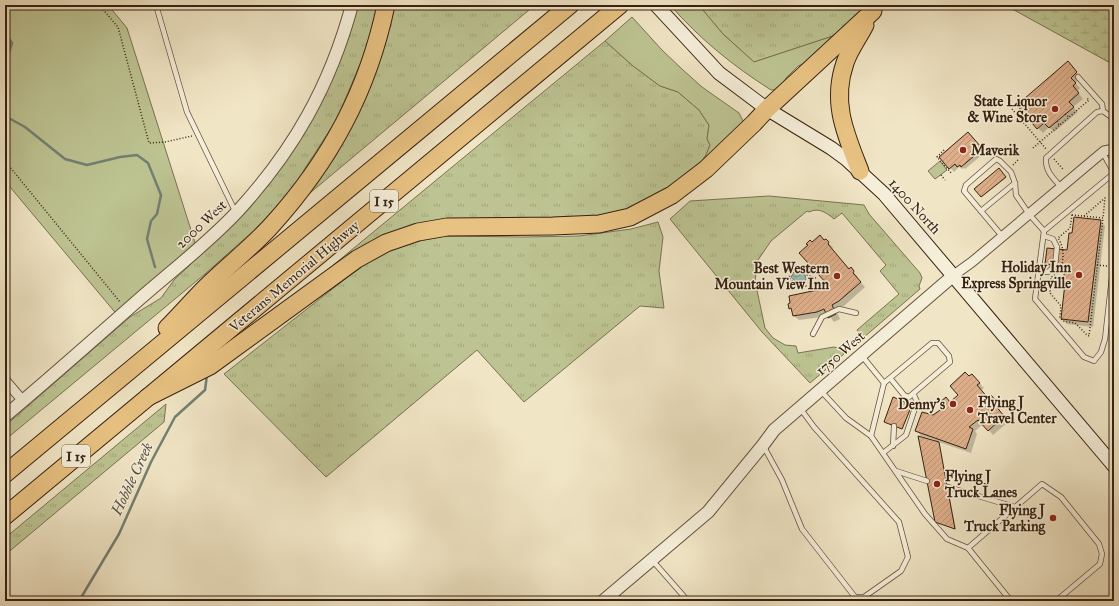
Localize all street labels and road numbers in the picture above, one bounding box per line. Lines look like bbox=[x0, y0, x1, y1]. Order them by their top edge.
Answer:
street label: 1400 North bbox=[885, 175, 944, 238]
road number: I 15 bbox=[370, 190, 398, 212]
street label: 2000 West bbox=[173, 197, 230, 252]
street label: Veterans Memorial Highway bbox=[225, 217, 363, 336]
street label: 1750 West bbox=[812, 327, 868, 379]
road number: I 15 bbox=[62, 445, 90, 467]

